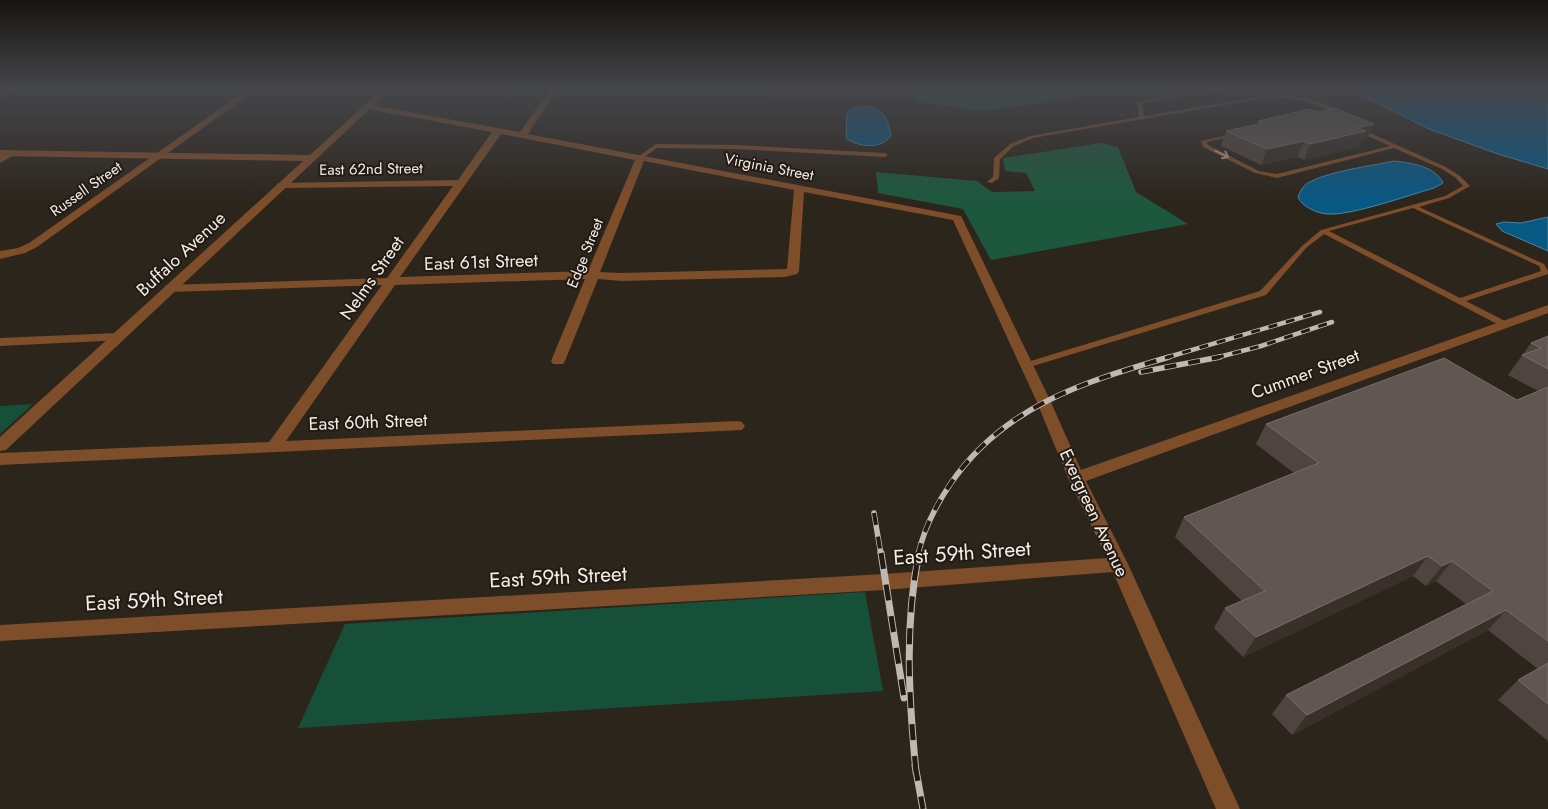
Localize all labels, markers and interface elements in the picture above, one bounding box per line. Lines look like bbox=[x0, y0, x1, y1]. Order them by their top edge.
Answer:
street label: Virginia Street bbox=[723, 148, 816, 187]
one-way arrow bbox=[1214, 149, 1229, 159]
street label: Russell Street bbox=[46, 156, 127, 222]
street label: East 62nd Street bbox=[319, 157, 423, 181]
street label: Buffalo Avenue bbox=[130, 206, 232, 302]
street label: Edge Street bbox=[561, 215, 609, 291]
street label: Nelms Street bbox=[334, 230, 411, 325]
street label: East 61st Street bbox=[424, 247, 539, 277]
street label: Cummer Street bbox=[1247, 342, 1363, 406]
street label: East 60th Street bbox=[308, 407, 429, 437]
street label: Evergreen Avenue bbox=[1053, 445, 1135, 581]
street label: East 59th Street bbox=[892, 533, 1032, 573]
street label: East 59th Street bbox=[488, 558, 628, 596]
street label: East 59th Street bbox=[84, 581, 224, 619]

